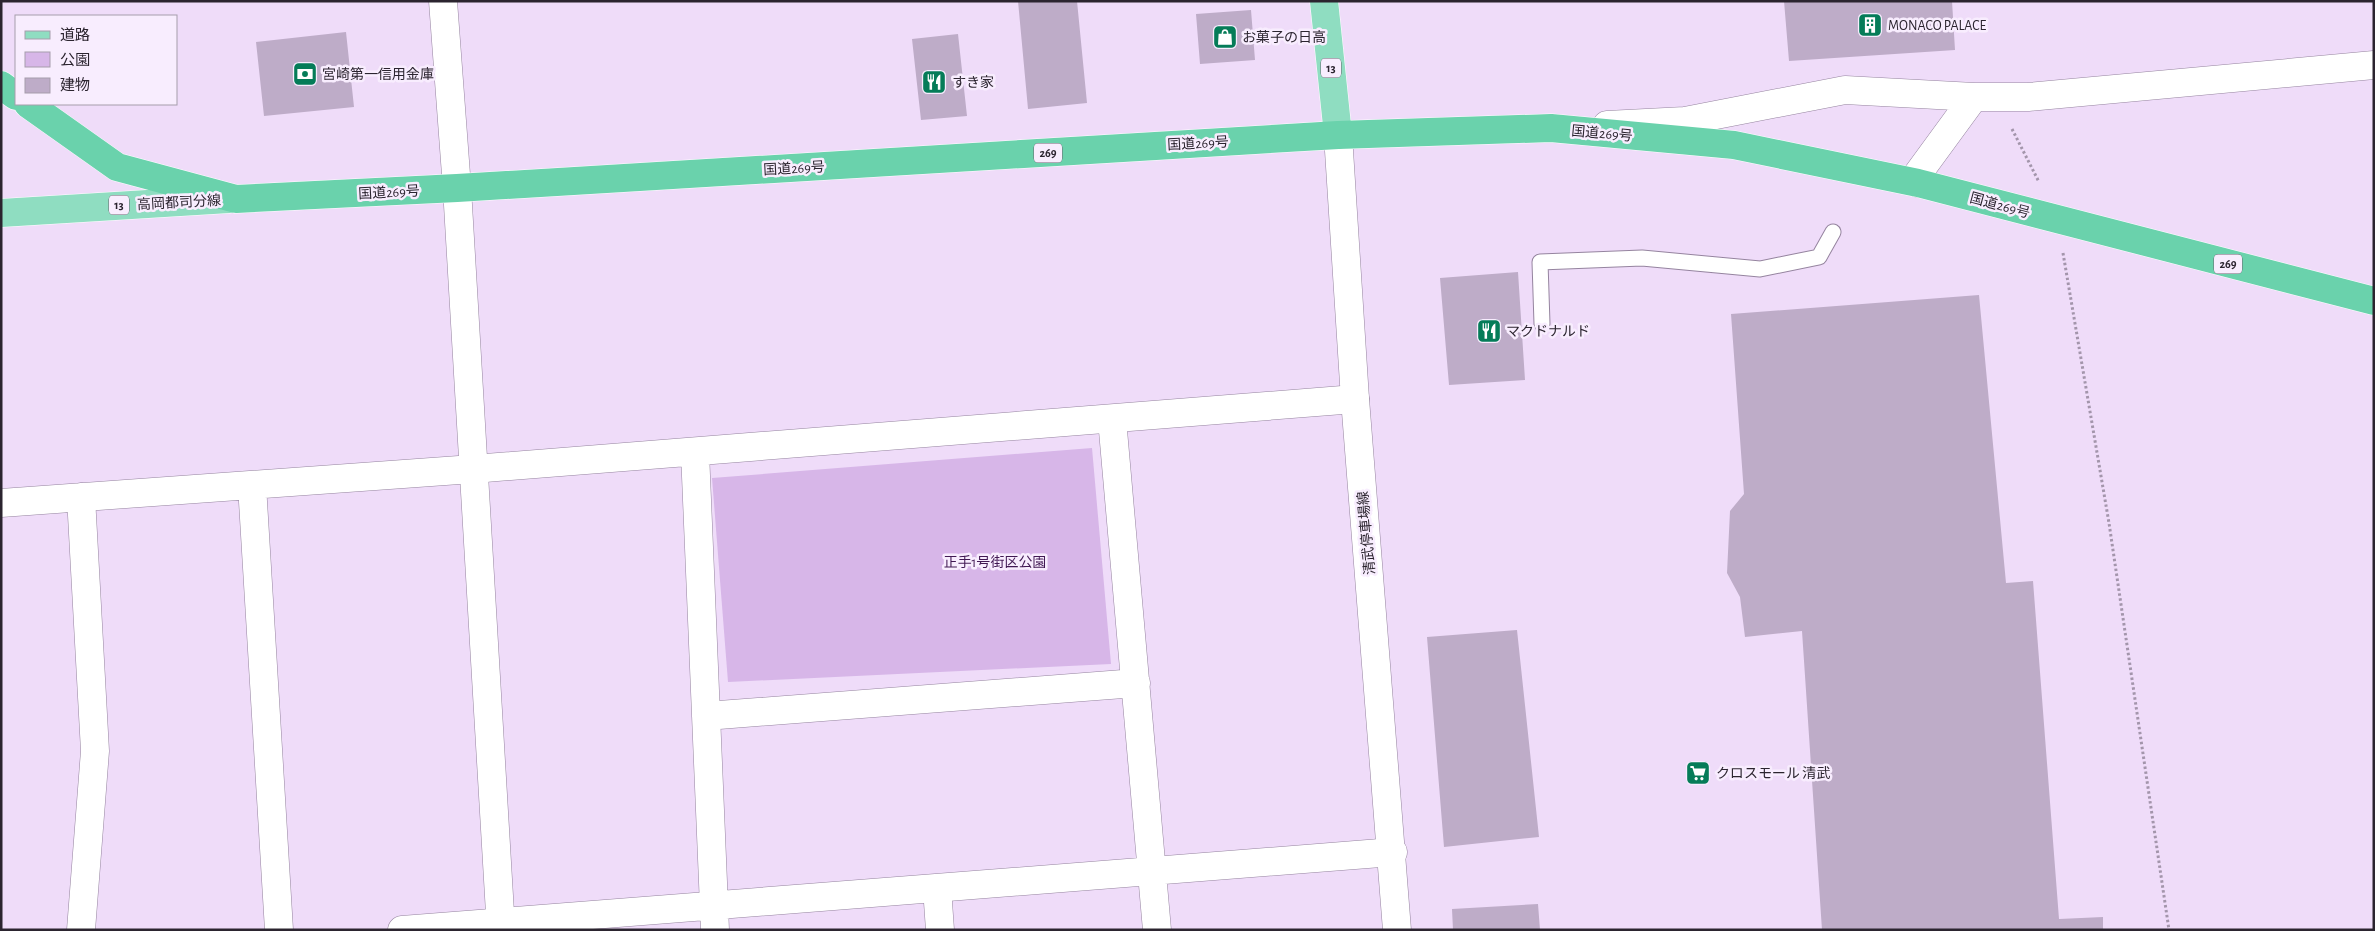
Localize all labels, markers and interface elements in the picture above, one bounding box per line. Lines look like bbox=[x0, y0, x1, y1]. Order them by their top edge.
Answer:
building icon: MONACO PALACE bbox=[1857, 12, 1883, 38]
legend bbox=[15, 15, 178, 105]
place label: MONACO PALACE bbox=[1888, 19, 1987, 33]
shop icon: お菓子の日高 bbox=[1212, 24, 1238, 50]
text: 道路 bbox=[60, 27, 90, 43]
place label: お菓子の日高 bbox=[1242, 30, 1326, 45]
text: 公園 bbox=[60, 52, 90, 68]
road number: 13 bbox=[1321, 58, 1341, 78]
bank icon: 宮崎第一信用金庫 bbox=[292, 61, 318, 87]
place label: 宮崎第一信用金庫 bbox=[322, 66, 434, 82]
restaurant icon: すき家 bbox=[921, 69, 947, 95]
place label: すき家 bbox=[952, 75, 994, 90]
text: 建物 bbox=[60, 77, 90, 93]
street label: 国道269号 bbox=[1571, 123, 1633, 144]
street label: 国道269号 bbox=[1167, 134, 1229, 153]
road number: 269 bbox=[1034, 144, 1062, 162]
street label: 国道269号 bbox=[763, 159, 825, 178]
street label: 国道269号 bbox=[358, 183, 420, 202]
street label: 国道269号 bbox=[1968, 190, 2032, 221]
street label: 高岡都司分線 bbox=[137, 193, 221, 212]
road number: 13 bbox=[109, 196, 129, 214]
road number: 269 bbox=[2214, 254, 2242, 274]
restaurant icon: マクドナルド bbox=[1476, 318, 1502, 344]
place label: マクドナルド bbox=[1506, 324, 1590, 339]
street label: 清武停車場線 bbox=[1355, 490, 1378, 575]
park label: 正手1号街区公園 bbox=[944, 555, 1046, 570]
supermarket icon: クロスモール 清武 bbox=[1685, 760, 1711, 786]
place label: クロスモール 清武 bbox=[1716, 766, 1830, 781]

